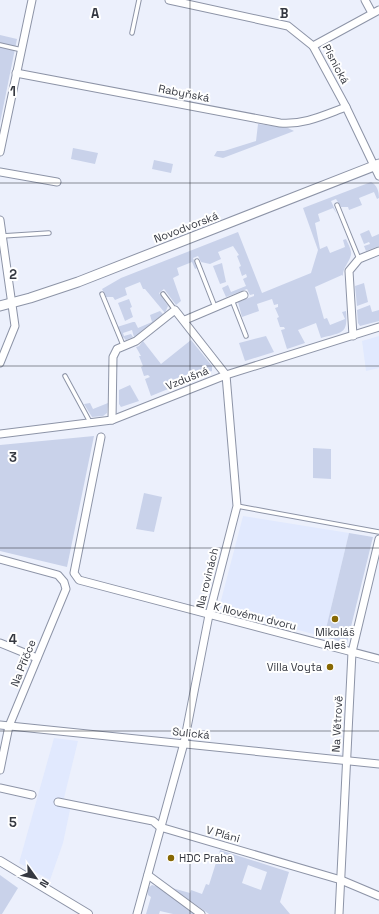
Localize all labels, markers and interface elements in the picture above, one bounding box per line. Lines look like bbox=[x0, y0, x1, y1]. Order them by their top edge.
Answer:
text: A bbox=[91, 5, 100, 22]
text: B bbox=[280, 5, 289, 22]
street label: Písnická bbox=[320, 42, 353, 87]
street label: Rabyňská bbox=[157, 81, 211, 105]
text: 1 bbox=[10, 83, 16, 100]
street label: Novodvorská bbox=[152, 208, 221, 246]
text: 2 bbox=[9, 266, 17, 283]
street label: Vzdušná bbox=[164, 363, 211, 393]
text: 3 bbox=[9, 449, 17, 466]
street label: Na rovinách bbox=[193, 546, 221, 610]
street label: K Novému dvoru bbox=[212, 599, 298, 633]
marker: Mikoláš Aleš bbox=[330, 614, 340, 624]
place label: Mikoláš Aleš bbox=[315, 625, 355, 652]
text: 4 bbox=[9, 631, 17, 648]
street label: Na Příčce bbox=[7, 637, 39, 689]
place label: Villa Voyta bbox=[267, 660, 323, 674]
marker: Villa Voyta bbox=[325, 662, 335, 672]
street label: Na Větrově bbox=[329, 695, 345, 753]
street label: Sulická bbox=[172, 724, 211, 742]
text: 5 bbox=[9, 814, 17, 831]
street label: V Pláni bbox=[204, 823, 242, 846]
place label: HDC Praha bbox=[179, 851, 234, 865]
marker: HDC Praha bbox=[166, 853, 176, 863]
north arrow bbox=[16, 858, 56, 898]
text: N bbox=[37, 877, 52, 890]

